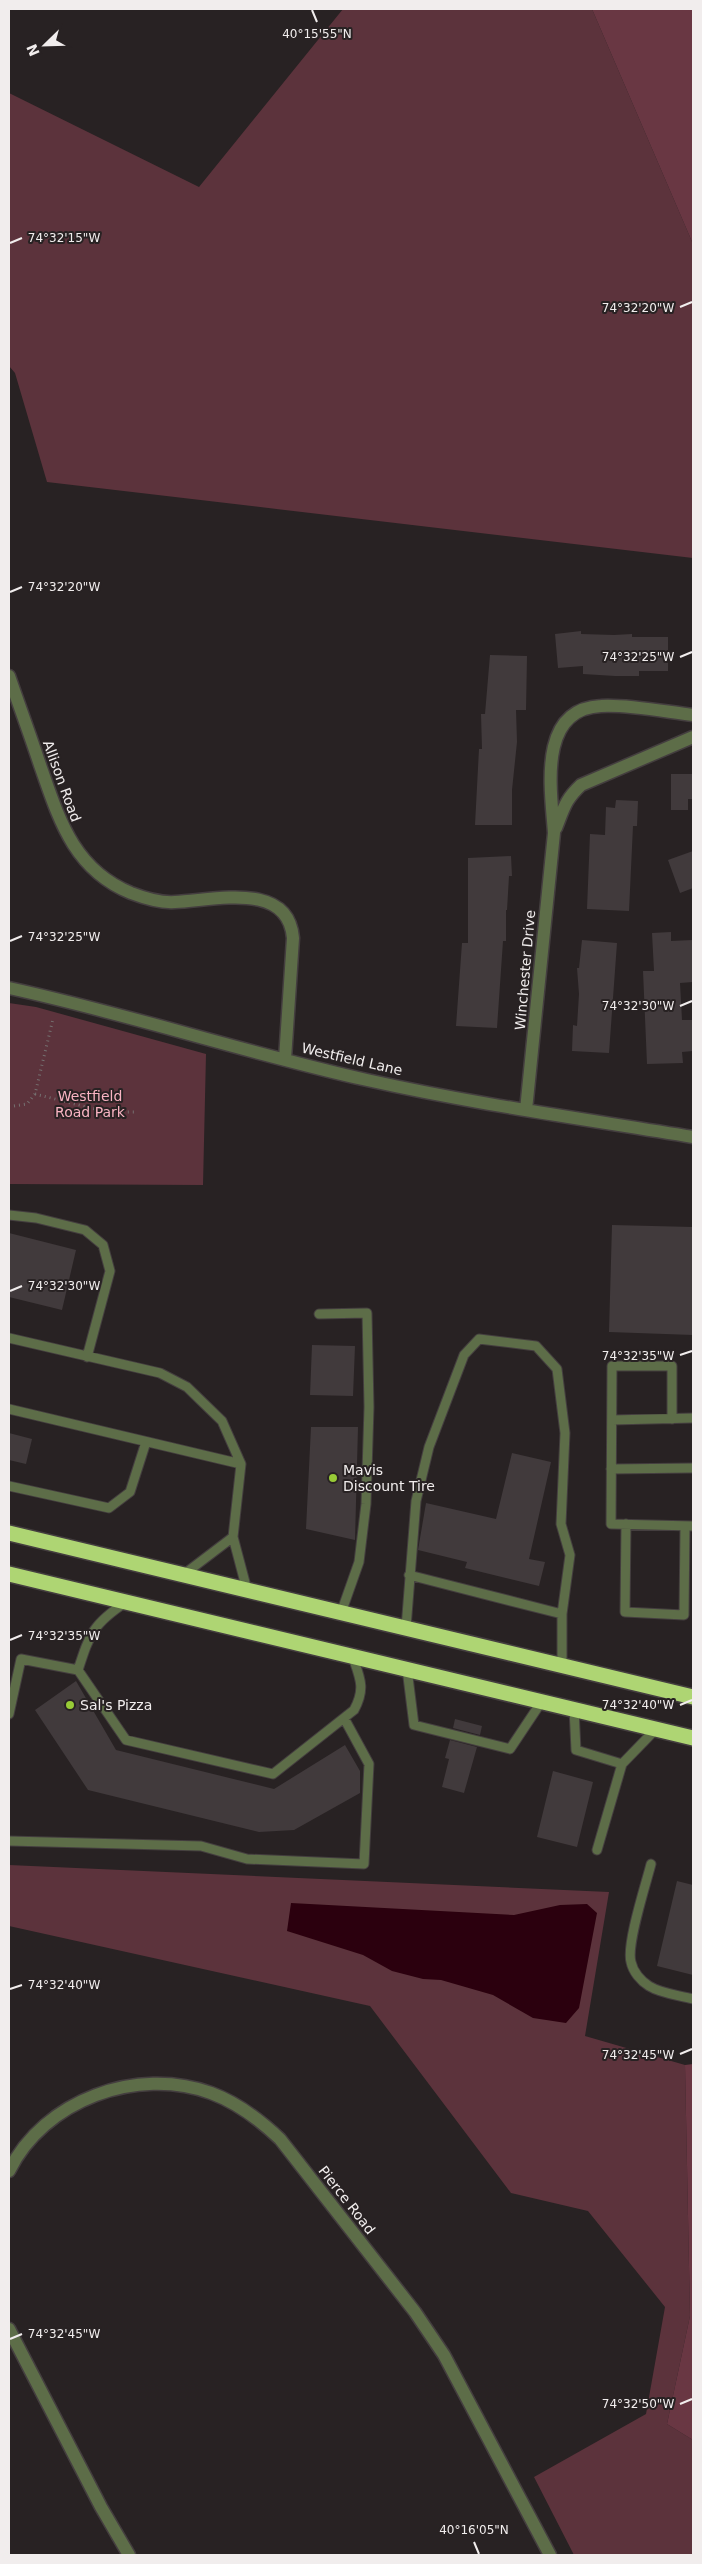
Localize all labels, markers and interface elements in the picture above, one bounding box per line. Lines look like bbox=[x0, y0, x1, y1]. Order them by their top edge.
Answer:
north arrow bbox=[20, 20, 70, 70]
text: 40°15'55"N bbox=[282, 27, 352, 41]
text: N bbox=[23, 42, 43, 59]
text: 74°32'15"W bbox=[28, 231, 100, 245]
text: 74°32'20"W bbox=[602, 301, 674, 315]
text: 74°32'20"W bbox=[28, 580, 100, 594]
text: 74°32'25"W bbox=[602, 650, 674, 664]
street label: Allison Road bbox=[40, 738, 84, 824]
street label: Winchester Drive bbox=[512, 909, 538, 1031]
text: 74°32'25"W bbox=[28, 930, 100, 944]
text: 74°32'30"W bbox=[602, 999, 674, 1013]
street label: Westfield Lane bbox=[300, 1040, 404, 1078]
park label: Westfield Road Park bbox=[55, 1088, 126, 1120]
text: 74°32'30"W bbox=[28, 1279, 100, 1293]
text: 74°32'35"W bbox=[602, 1349, 674, 1363]
place label: Mavis Discount Tire bbox=[343, 1462, 435, 1494]
marker: Mavis Discount Tire bbox=[327, 1472, 339, 1484]
text: 74°32'35"W bbox=[28, 1629, 100, 1643]
place label: Sal's Pizza bbox=[80, 1697, 152, 1713]
text: 74°32'40"W bbox=[602, 1698, 674, 1712]
marker: Sal's Pizza bbox=[64, 1699, 76, 1711]
text: 74°32'40"W bbox=[28, 1978, 100, 1992]
text: 74°32'45"W bbox=[602, 2048, 674, 2062]
street label: Pierce Road bbox=[315, 2163, 379, 2237]
text: 74°32'45"W bbox=[28, 2327, 100, 2341]
text: 74°32'50"W bbox=[602, 2397, 674, 2411]
text: 40°16'05"N bbox=[439, 2523, 509, 2537]

